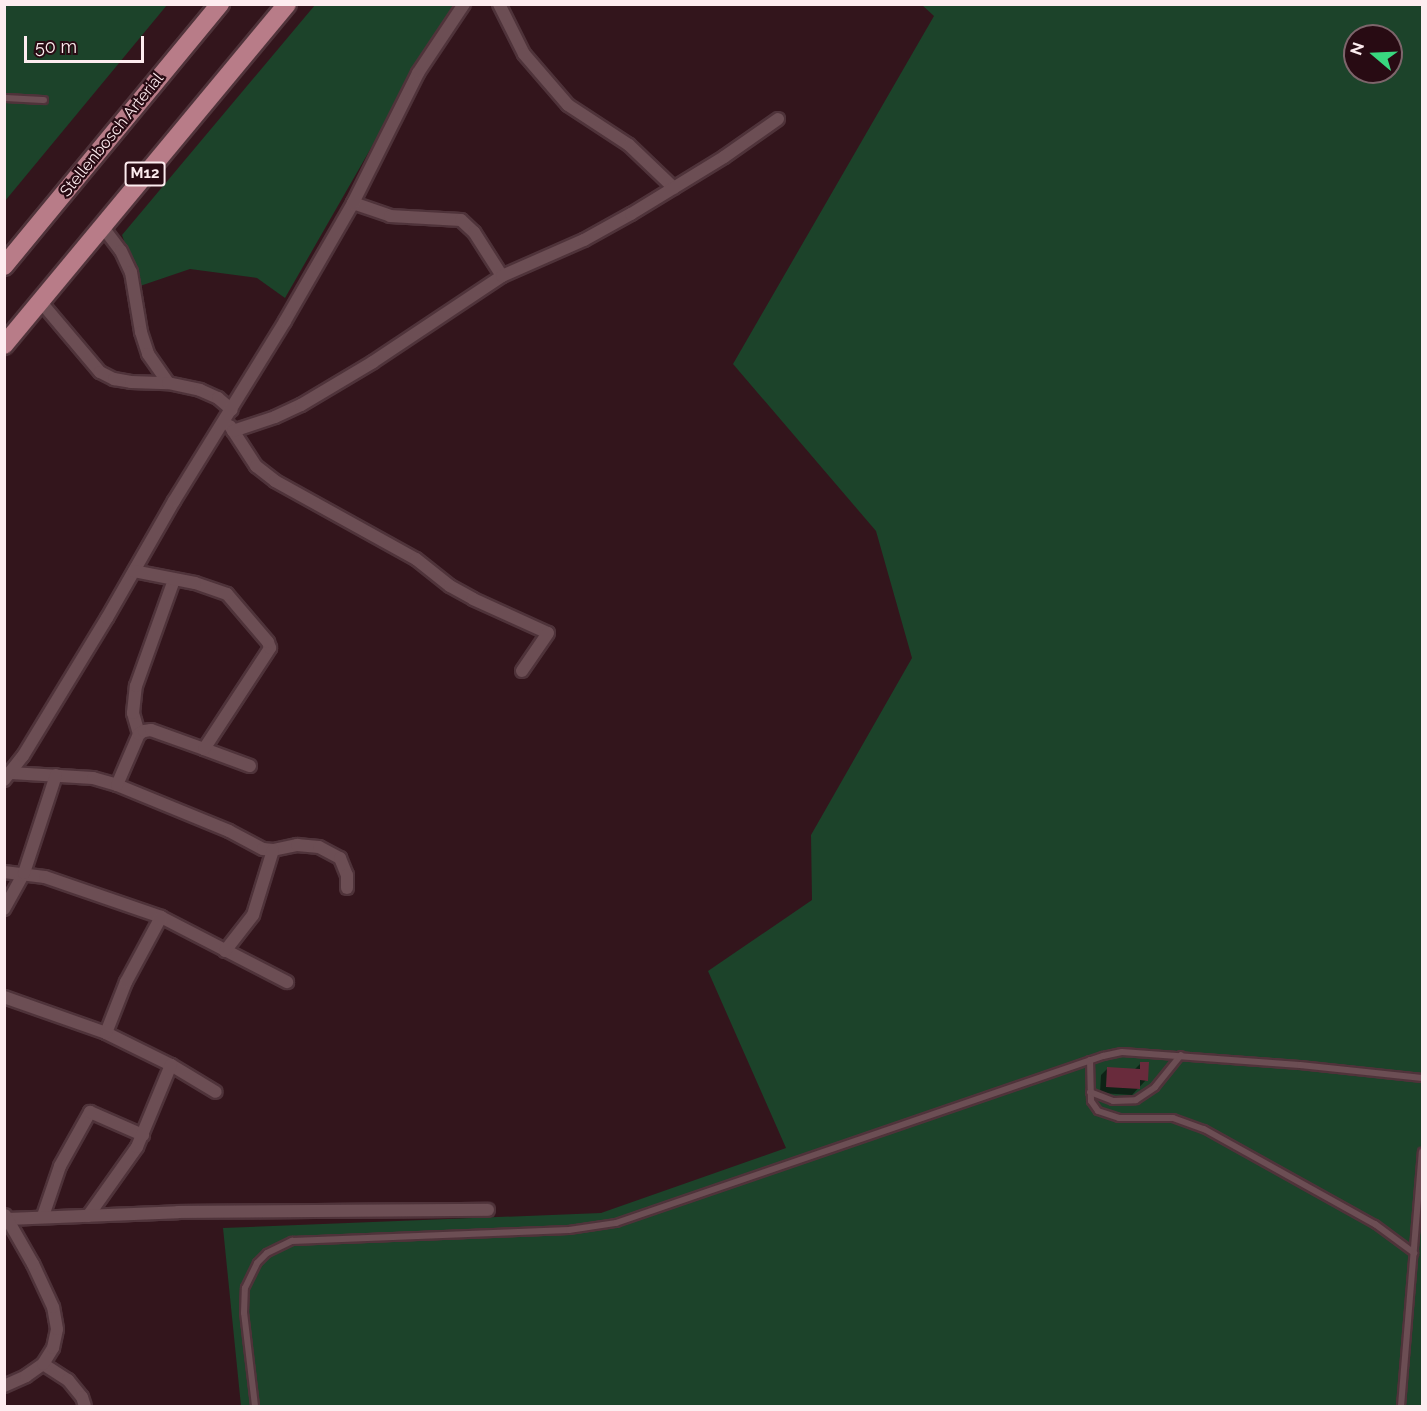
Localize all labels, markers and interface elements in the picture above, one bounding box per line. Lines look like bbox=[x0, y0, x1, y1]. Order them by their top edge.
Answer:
scale bar bbox=[27, 24, 147, 62]
north arrow bbox=[1343, 24, 1403, 84]
text: 50 m bbox=[35, 36, 77, 57]
text: N bbox=[1346, 40, 1368, 57]
street label: Stellenbosch Arterial bbox=[56, 69, 168, 201]
road number: M12 bbox=[124, 162, 166, 186]

